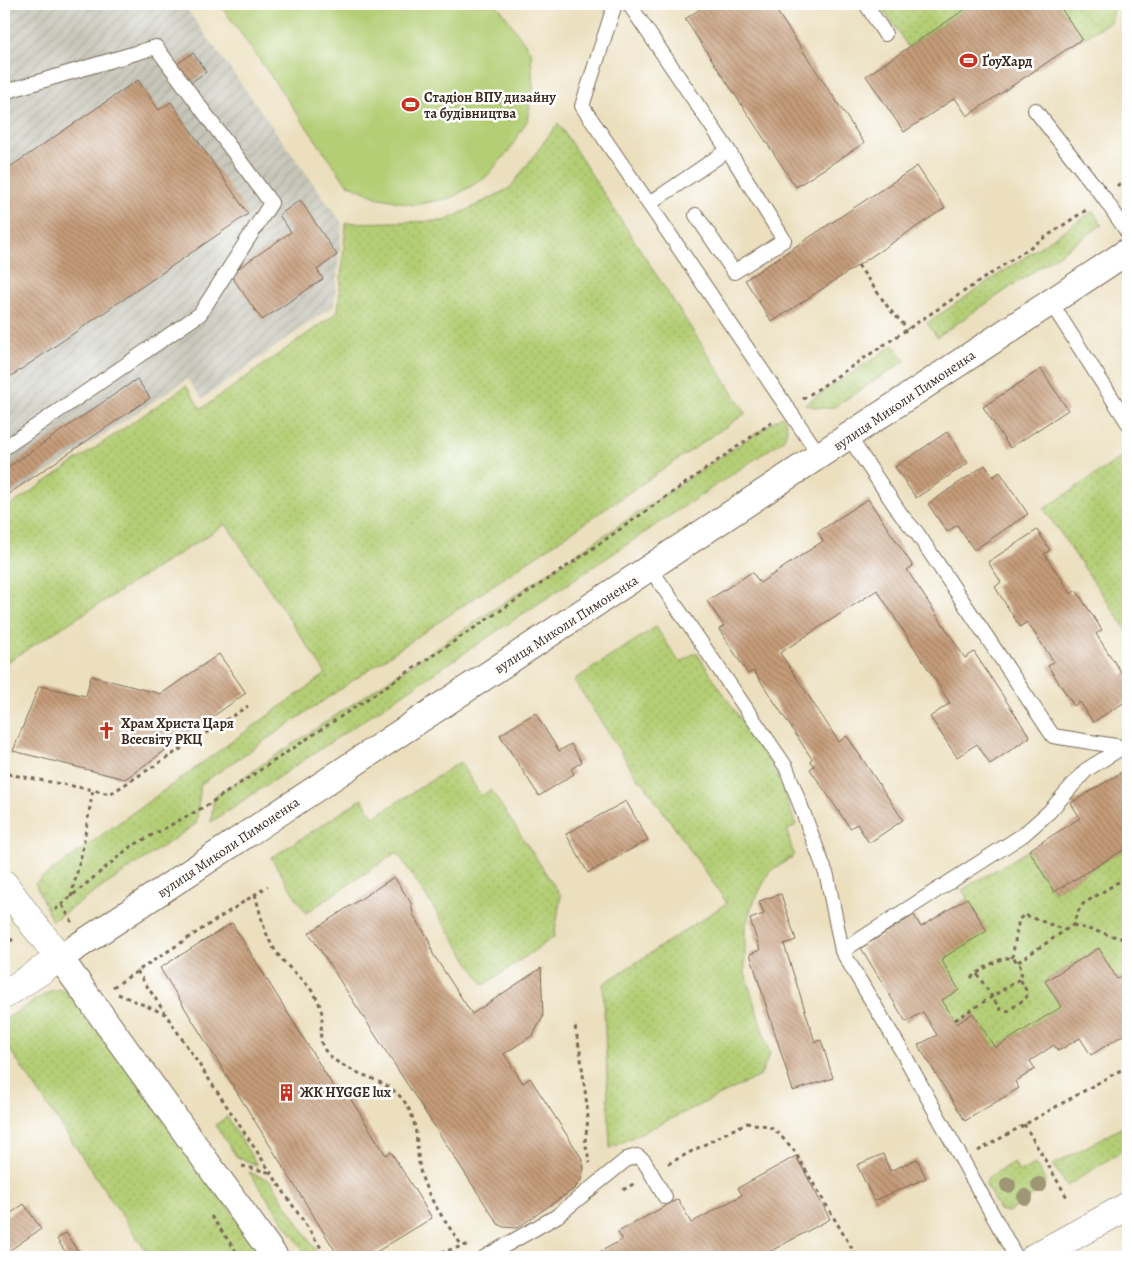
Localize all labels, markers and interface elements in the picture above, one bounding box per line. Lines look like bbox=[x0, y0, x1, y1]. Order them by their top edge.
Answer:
sports icon: ҐоуХард bbox=[958, 51, 978, 71]
place label: ҐоуХард bbox=[982, 52, 1032, 71]
place label: Стадіон ВПУ дизайну та будівництва bbox=[424, 88, 556, 123]
sports icon: Стадіон ВПУ дизайну та будівництва bbox=[400, 95, 420, 115]
street label: вулиця Миколи Пимоненка bbox=[829, 345, 980, 455]
street label: вулиця Миколи Пимоненка bbox=[491, 570, 642, 678]
place label: Храм Христа Царя Всесвіту РКЦ bbox=[121, 714, 234, 749]
church icon: Храм Христа Царя Всесвіту РКЦ bbox=[97, 721, 117, 741]
street label: вулиця Миколи Пимоненка bbox=[153, 792, 304, 902]
building icon: ЖК HYGGE lux bbox=[276, 1082, 296, 1102]
place label: ЖК HYGGE lux bbox=[300, 1083, 391, 1102]

